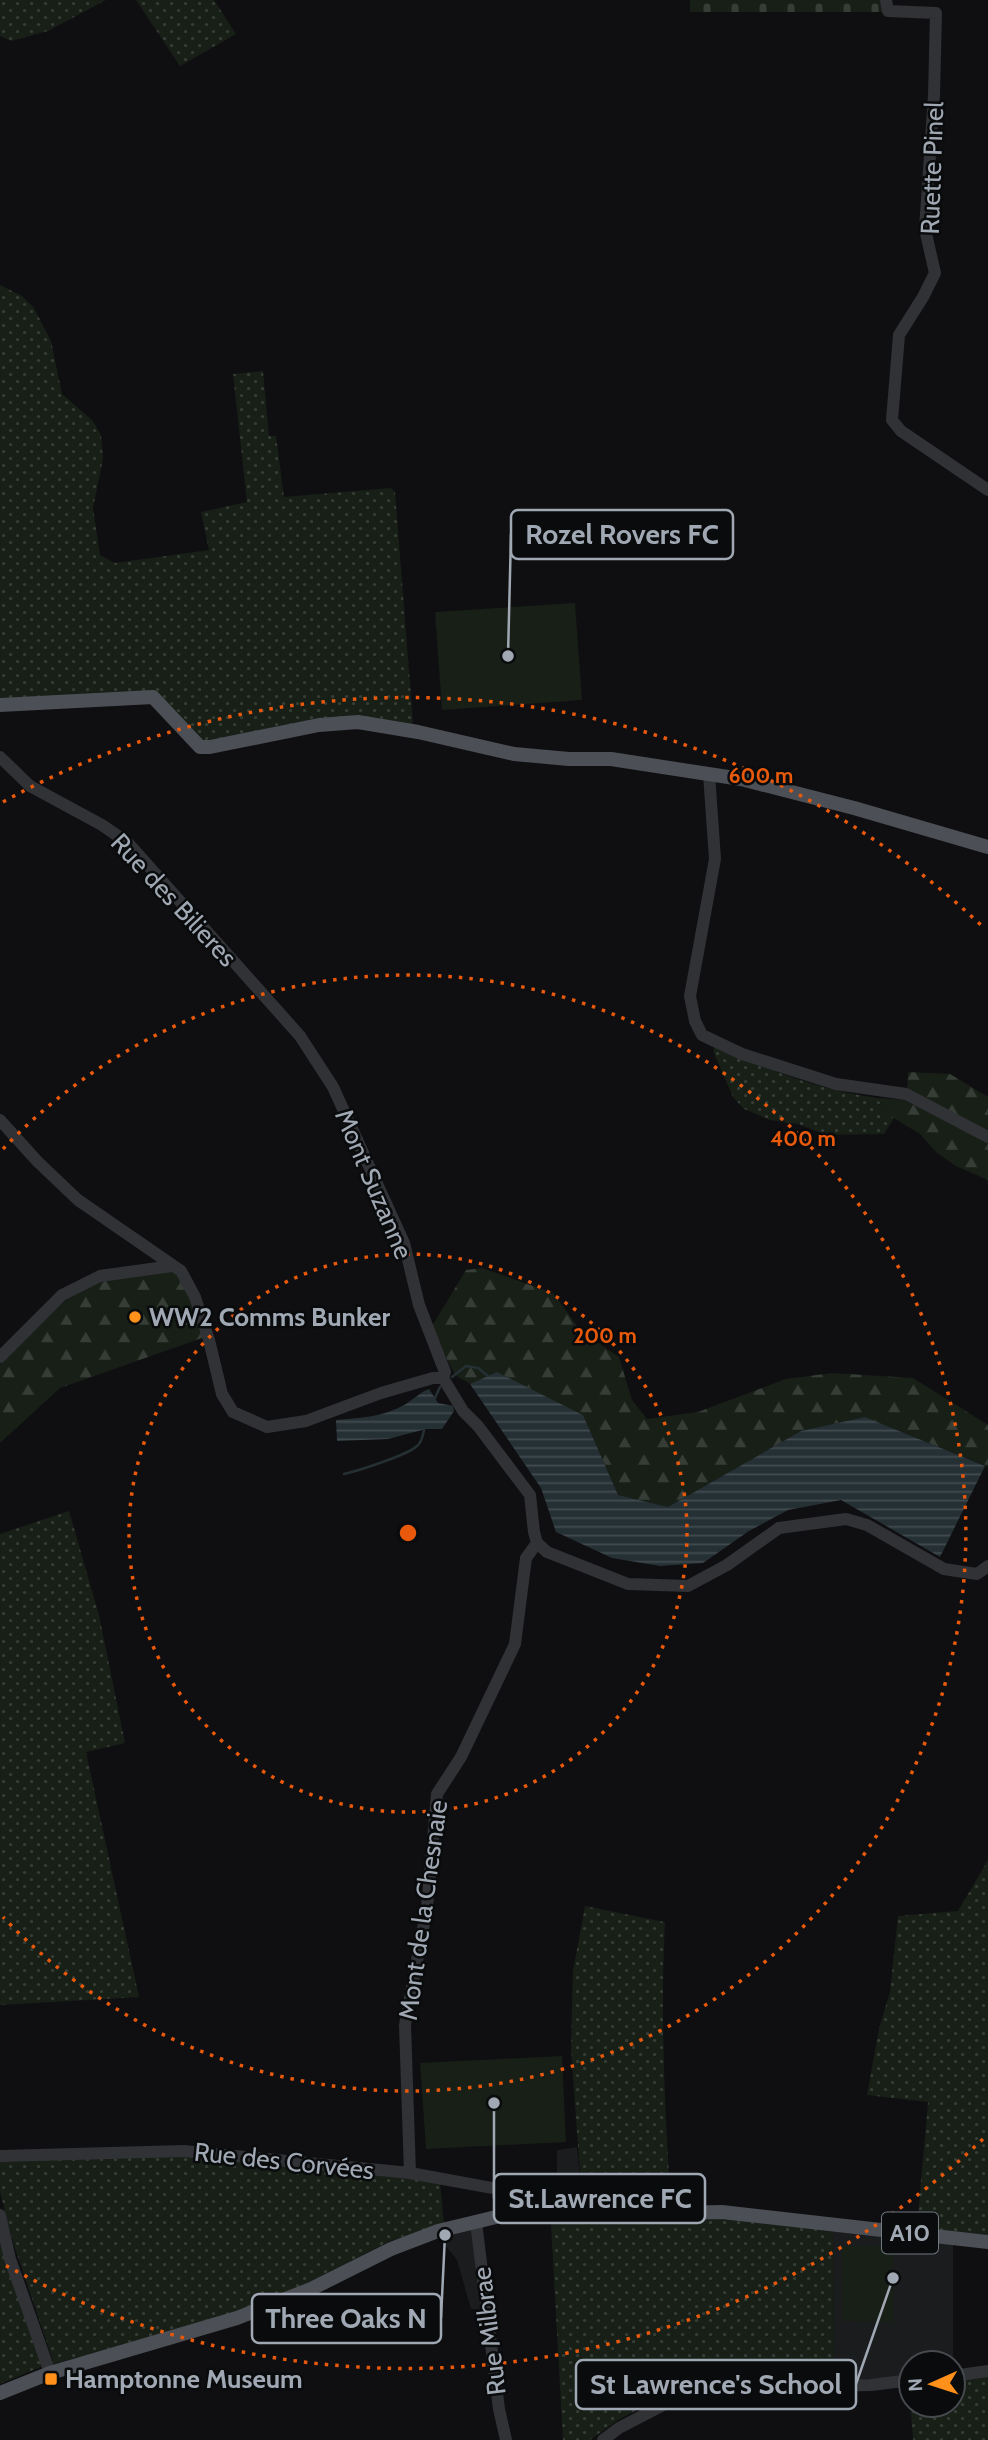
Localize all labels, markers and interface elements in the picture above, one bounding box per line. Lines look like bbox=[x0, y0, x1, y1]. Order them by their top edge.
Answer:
street label: Ruette Pinel bbox=[914, 101, 950, 235]
callout: Rozel Rovers FC bbox=[511, 510, 733, 559]
text: Rozel Rovers FC bbox=[525, 517, 719, 551]
text: 600 m bbox=[729, 763, 793, 788]
street label: Rue des Bilieres bbox=[104, 827, 244, 973]
street label: Mont Suzanne bbox=[328, 1104, 420, 1264]
text: 400 m bbox=[770, 1126, 836, 1151]
place label: WW2 Comms Bunker bbox=[149, 1301, 390, 1333]
marker: WW2 Comms Bunker bbox=[127, 1309, 143, 1325]
text: 200 m bbox=[573, 1323, 637, 1348]
centre of rings bbox=[396, 1521, 420, 1545]
street label: Mont de la Chesnaie bbox=[392, 1798, 454, 2022]
street label: Rue des Corvées bbox=[193, 2136, 376, 2186]
callout: St.Lawrence FC bbox=[494, 2174, 705, 2223]
text: St.Lawrence FC bbox=[508, 2181, 692, 2215]
road number: A10 bbox=[882, 2212, 938, 2254]
street label: Rue Milbrae bbox=[465, 2265, 513, 2397]
callout: Three Oaks N bbox=[252, 2294, 441, 2343]
text: Three Oaks N bbox=[265, 2301, 427, 2335]
north arrow bbox=[897, 2349, 967, 2419]
callout: St Lawrence's School bbox=[576, 2360, 856, 2409]
place label: Hamptonne Museum bbox=[65, 2363, 303, 2395]
text: St Lawrence's School bbox=[590, 2367, 842, 2401]
marker: Hamptonne Museum bbox=[43, 2371, 59, 2387]
text: N bbox=[904, 2378, 927, 2392]

